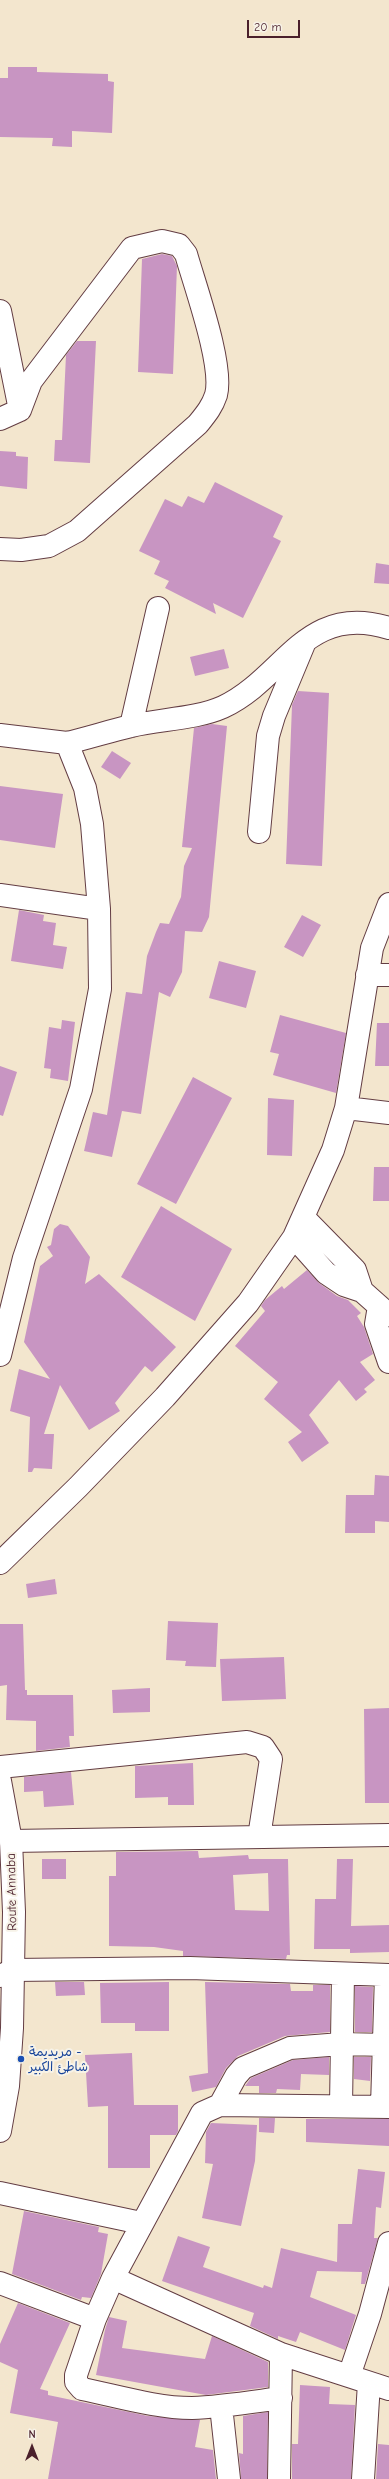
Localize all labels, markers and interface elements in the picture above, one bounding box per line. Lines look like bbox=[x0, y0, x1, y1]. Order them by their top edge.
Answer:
scale bar bbox=[249, 12, 302, 38]
text: 20 m bbox=[254, 20, 282, 34]
street label: Route Annaba bbox=[4, 1853, 20, 1931]
place label: مريديمة - شاطئ الكبير bbox=[29, 2044, 88, 2075]
marker: مريديمة - شاطئ الكبير bbox=[16, 2054, 26, 2064]
north arrow bbox=[12, 2427, 52, 2467]
text: N bbox=[28, 2428, 36, 2441]

